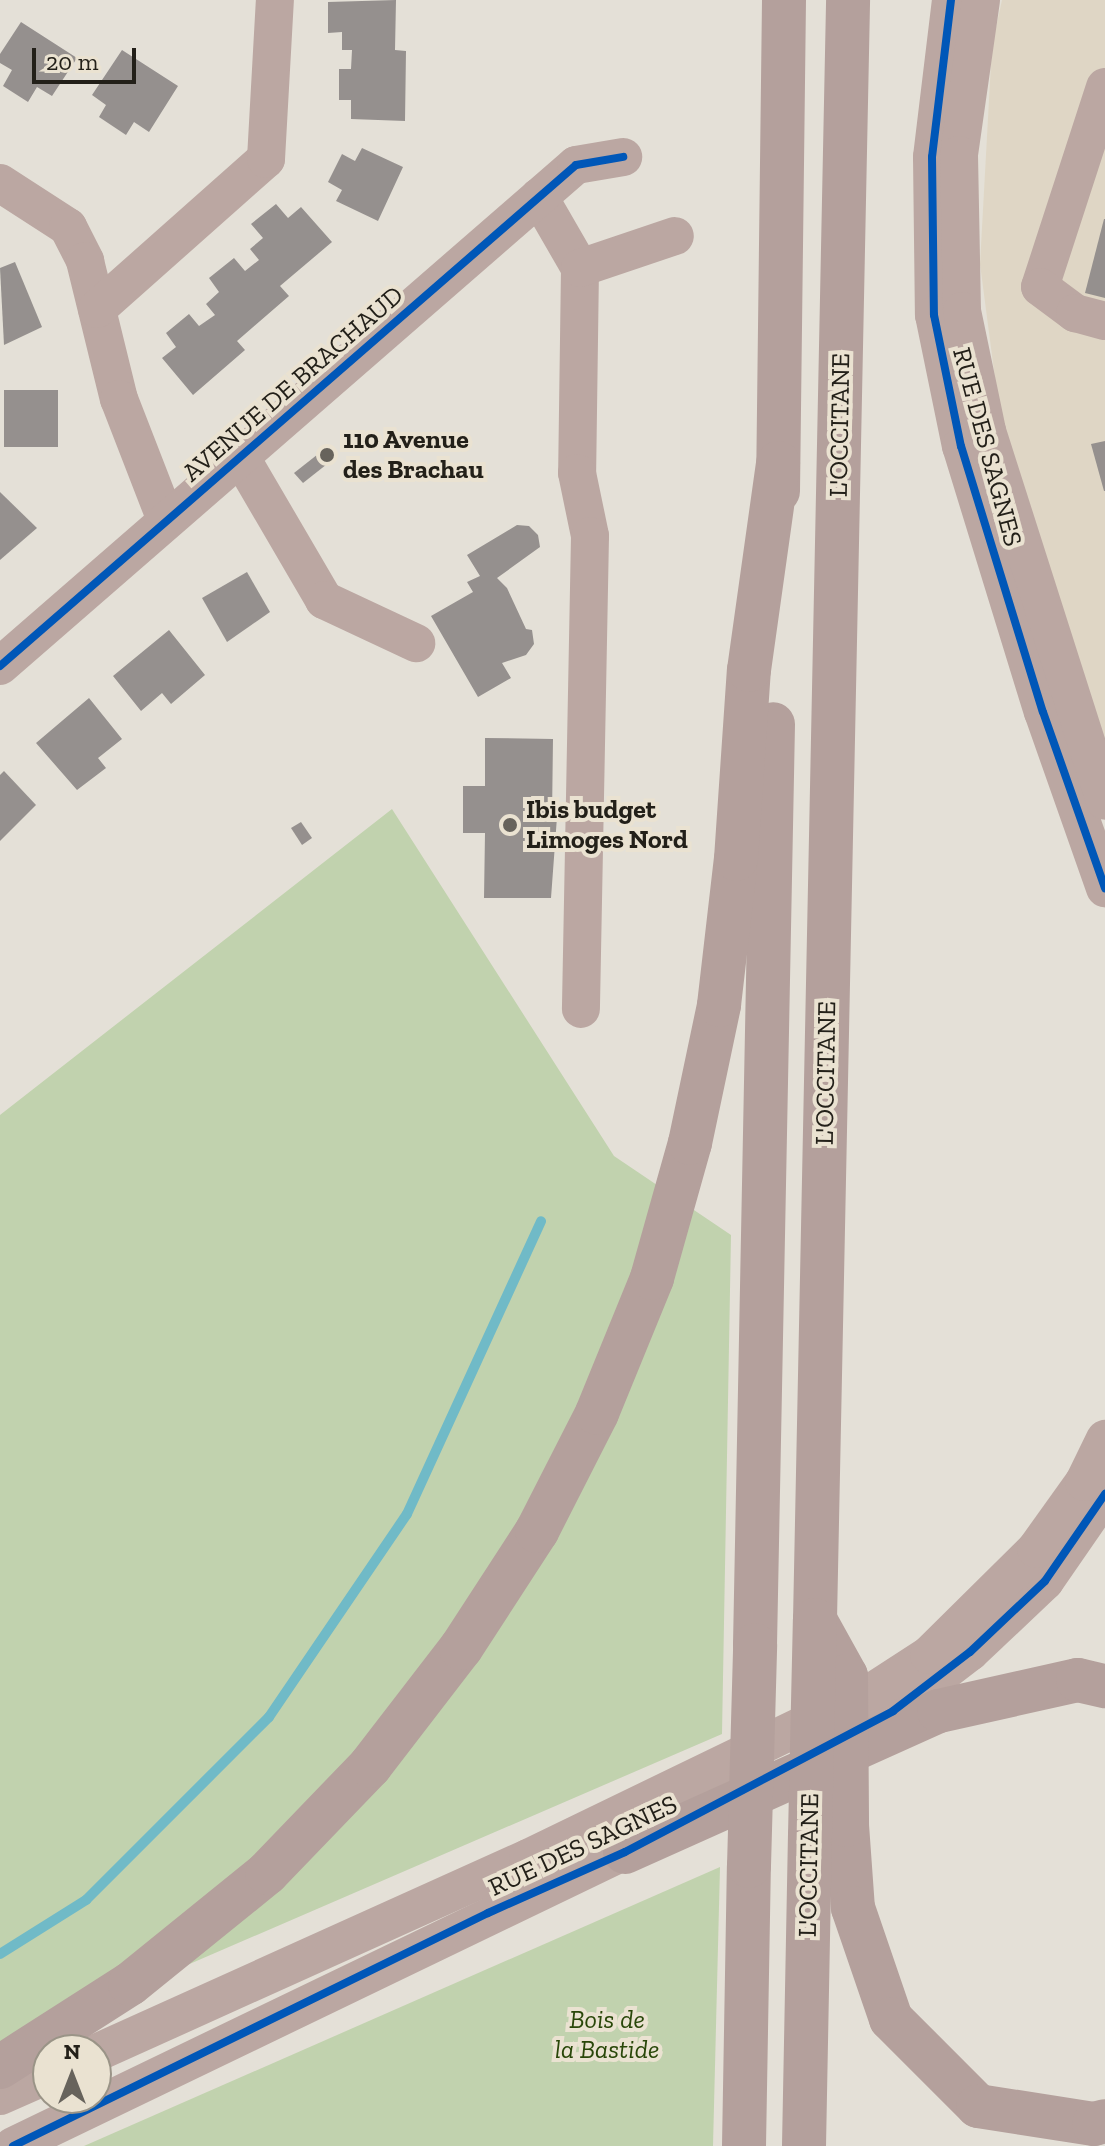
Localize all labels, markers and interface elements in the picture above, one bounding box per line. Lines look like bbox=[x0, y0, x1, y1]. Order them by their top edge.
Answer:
scale bar bbox=[36, 32, 140, 82]
text: 20 m bbox=[46, 47, 98, 76]
street label: AVENUE DE BRACHAUD bbox=[176, 280, 410, 488]
street label: RUE DES SAGNES bbox=[945, 344, 1029, 550]
street label: L'OCCITANE bbox=[823, 353, 857, 497]
place label: 110 Avenue des Brachau bbox=[343, 424, 484, 486]
marker: 110 Avenue des Brachau bbox=[318, 446, 336, 464]
place label: Ibis budget Limoges Nord bbox=[526, 794, 688, 856]
marker: Ibis budget Limoges Nord bbox=[501, 816, 519, 834]
street label: L'OCCITANE bbox=[809, 1001, 843, 1145]
street label: RUE DES SAGNES bbox=[484, 1789, 682, 1903]
street label: L'OCCITANE bbox=[792, 1793, 826, 1937]
park label: Bois de la Bastide bbox=[555, 2004, 659, 2066]
north arrow bbox=[32, 2034, 112, 2114]
text: N bbox=[64, 2038, 80, 2065]

